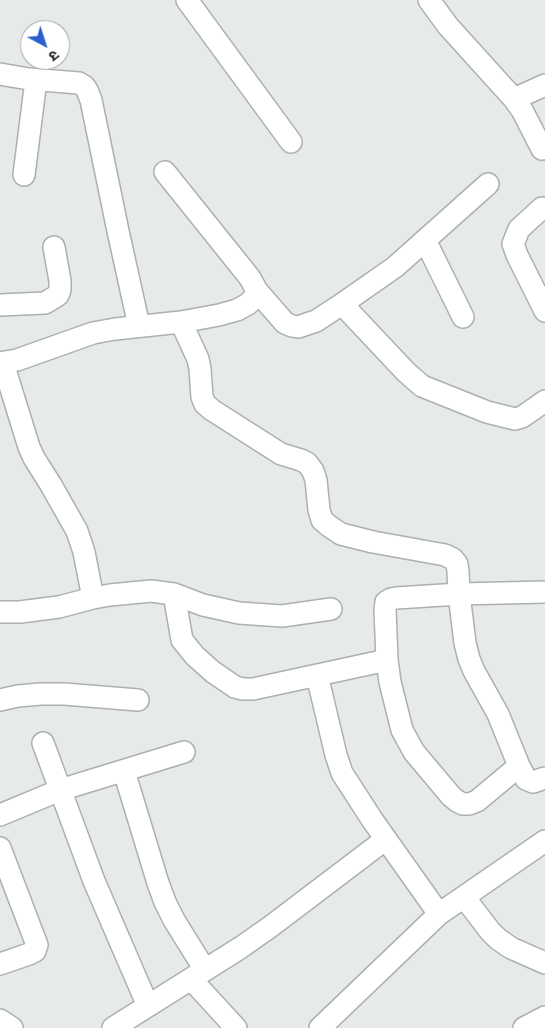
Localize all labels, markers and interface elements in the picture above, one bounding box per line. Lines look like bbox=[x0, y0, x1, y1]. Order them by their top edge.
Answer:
north arrow bbox=[20, 20, 70, 70]
text: उ bbox=[44, 45, 64, 67]

